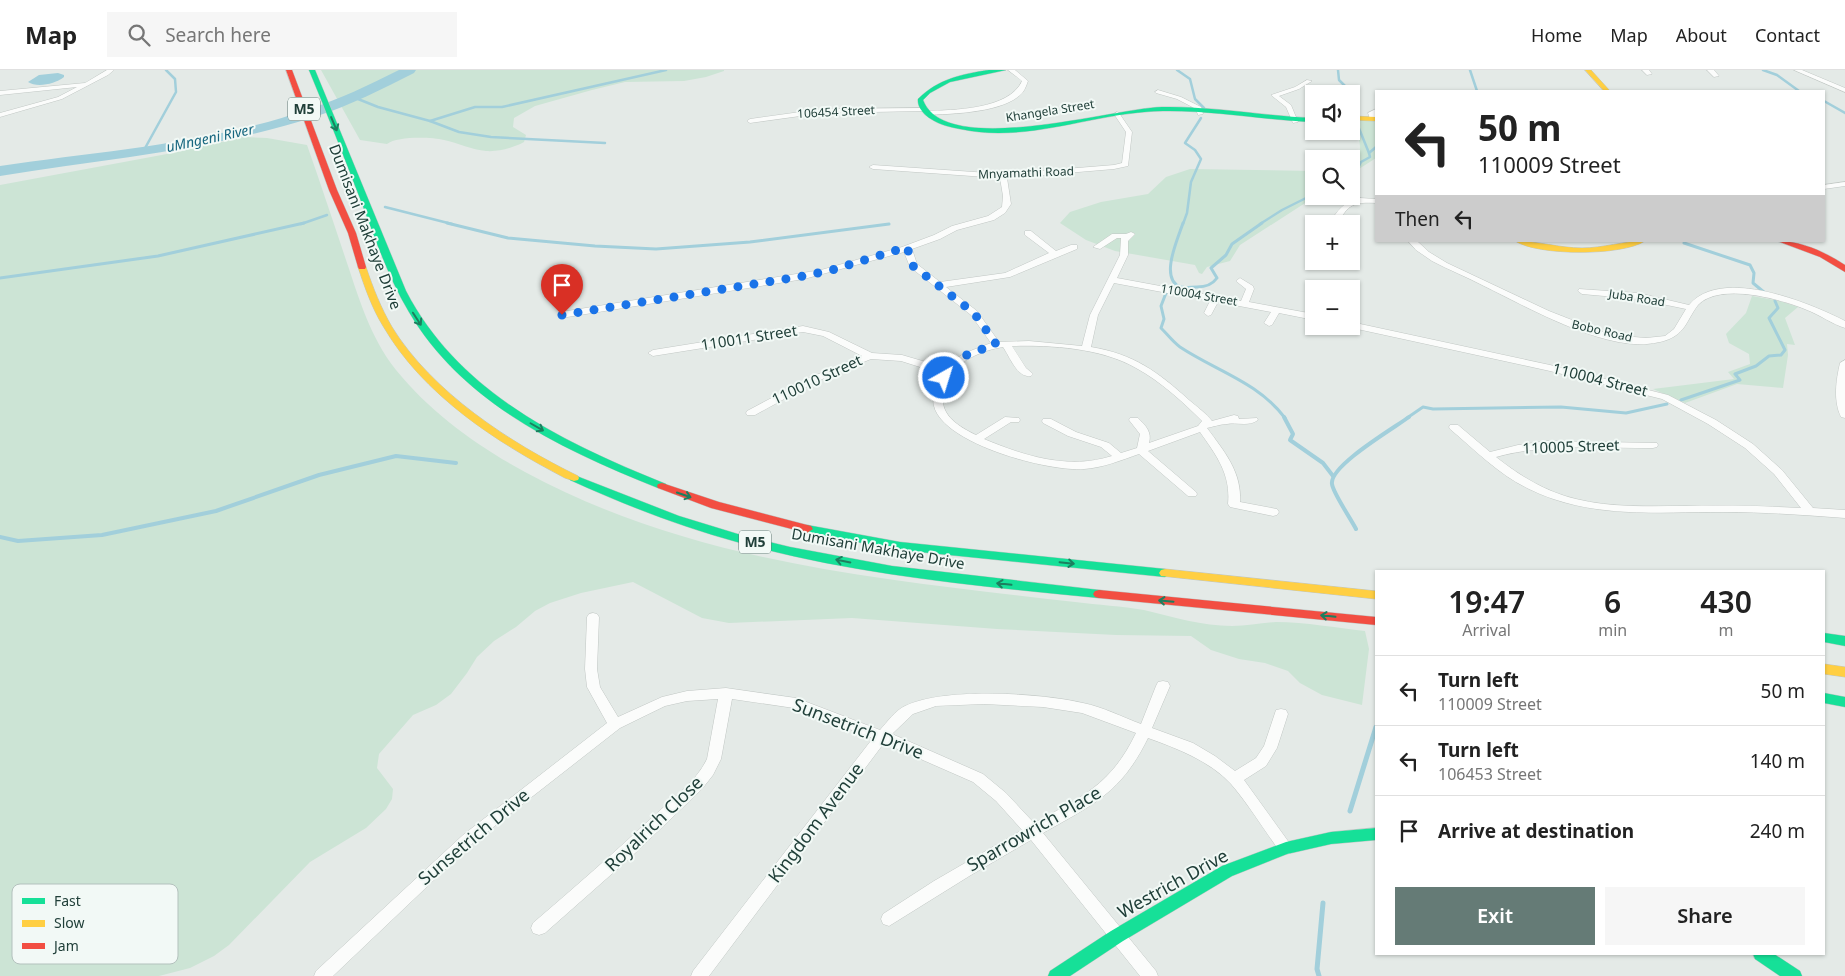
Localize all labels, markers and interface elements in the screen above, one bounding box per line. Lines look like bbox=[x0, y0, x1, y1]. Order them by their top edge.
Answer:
search box bbox=[107, 12, 457, 57]
text: Map bbox=[25, 18, 77, 51]
icon: search bbox=[125, 21, 153, 49]
text: Search here bbox=[165, 22, 271, 48]
text: Home bbox=[1531, 23, 1582, 47]
text: Map bbox=[1610, 23, 1648, 47]
text: About bbox=[1676, 23, 1727, 47]
text: Contact bbox=[1755, 23, 1820, 47]
map controls bbox=[1305, 85, 1360, 335]
button: sound bbox=[1305, 85, 1360, 140]
street label: Khangela Street bbox=[1004, 95, 1096, 126]
road number: M5 bbox=[288, 98, 320, 120]
street label: 106454 Street bbox=[797, 101, 876, 122]
text: 50 m bbox=[1478, 104, 1561, 151]
icon: left bbox=[1395, 110, 1460, 175]
one-way arrow bbox=[330, 116, 340, 131]
water label: uMngeni River bbox=[164, 119, 256, 156]
street label: Dumisani Makhaye Drive bbox=[325, 141, 407, 312]
text: 110009 Street bbox=[1478, 149, 1621, 179]
button: search bbox=[1305, 150, 1360, 205]
street label: Mnyamathi Road bbox=[978, 162, 1074, 183]
icon: left bbox=[1450, 205, 1478, 233]
text: Then bbox=[1395, 206, 1440, 232]
button: + bbox=[1305, 215, 1360, 270]
pin bbox=[541, 264, 583, 315]
icon: arrive bbox=[548, 271, 576, 299]
street label: 110004 Street bbox=[1159, 279, 1240, 310]
button: − bbox=[1305, 280, 1360, 335]
street label: Juba Road bbox=[1607, 285, 1666, 310]
one-way arrow bbox=[412, 312, 423, 326]
street label: Bobo Road bbox=[1570, 315, 1634, 346]
street label: 110011 Street bbox=[699, 319, 799, 354]
street label: 110010 Street bbox=[768, 349, 865, 409]
position arrow bbox=[917, 351, 969, 403]
street label: 110004 Street bbox=[1551, 358, 1650, 401]
one-way arrow bbox=[529, 422, 544, 432]
street label: 110005 Street bbox=[1522, 434, 1620, 458]
one-way arrow bbox=[676, 491, 691, 500]
street label: Dumisani Makhaye Drive bbox=[790, 523, 966, 573]
road number: M5 bbox=[739, 531, 771, 554]
one-way arrow bbox=[836, 556, 852, 566]
one-way arrow bbox=[1058, 558, 1074, 568]
one-way arrow bbox=[997, 579, 1013, 589]
text: 19:47 bbox=[1448, 581, 1525, 622]
text: 6 bbox=[1604, 581, 1621, 622]
text: 430 bbox=[1700, 581, 1752, 622]
one-way arrow bbox=[1158, 597, 1174, 606]
one-way arrow bbox=[1320, 611, 1336, 621]
text: Arrival bbox=[1462, 619, 1511, 641]
text: min bbox=[1598, 619, 1627, 641]
text: m bbox=[1719, 619, 1734, 641]
text: Turn left bbox=[1438, 667, 1519, 693]
icon: left bbox=[1395, 677, 1423, 705]
text: 50 m bbox=[1761, 678, 1805, 704]
street label: Sunsetrich Drive bbox=[789, 692, 927, 764]
text: 110009 Street bbox=[1438, 693, 1542, 715]
text: Turn left bbox=[1438, 737, 1519, 763]
icon: left bbox=[1395, 747, 1423, 775]
text: 140 m bbox=[1750, 748, 1805, 774]
street label: Kingdom Avenue bbox=[762, 757, 868, 887]
text: 106453 Street bbox=[1438, 763, 1542, 785]
street label: Royalrich Close bbox=[599, 770, 708, 876]
street label: Sparrowrich Place bbox=[962, 780, 1105, 876]
street label: Sunsetrich Drive bbox=[413, 783, 534, 890]
icon: arrive bbox=[1395, 817, 1423, 845]
text: Arrive at destination bbox=[1438, 818, 1634, 844]
text: 240 m bbox=[1750, 818, 1805, 844]
street label: Westrich Drive bbox=[1113, 843, 1232, 923]
legend bbox=[12, 884, 178, 964]
button: Exit bbox=[1395, 887, 1595, 945]
button: Share bbox=[1605, 887, 1805, 945]
text: Fast bbox=[54, 891, 81, 910]
text: Slow bbox=[54, 913, 85, 932]
text: Jam bbox=[52, 936, 79, 955]

